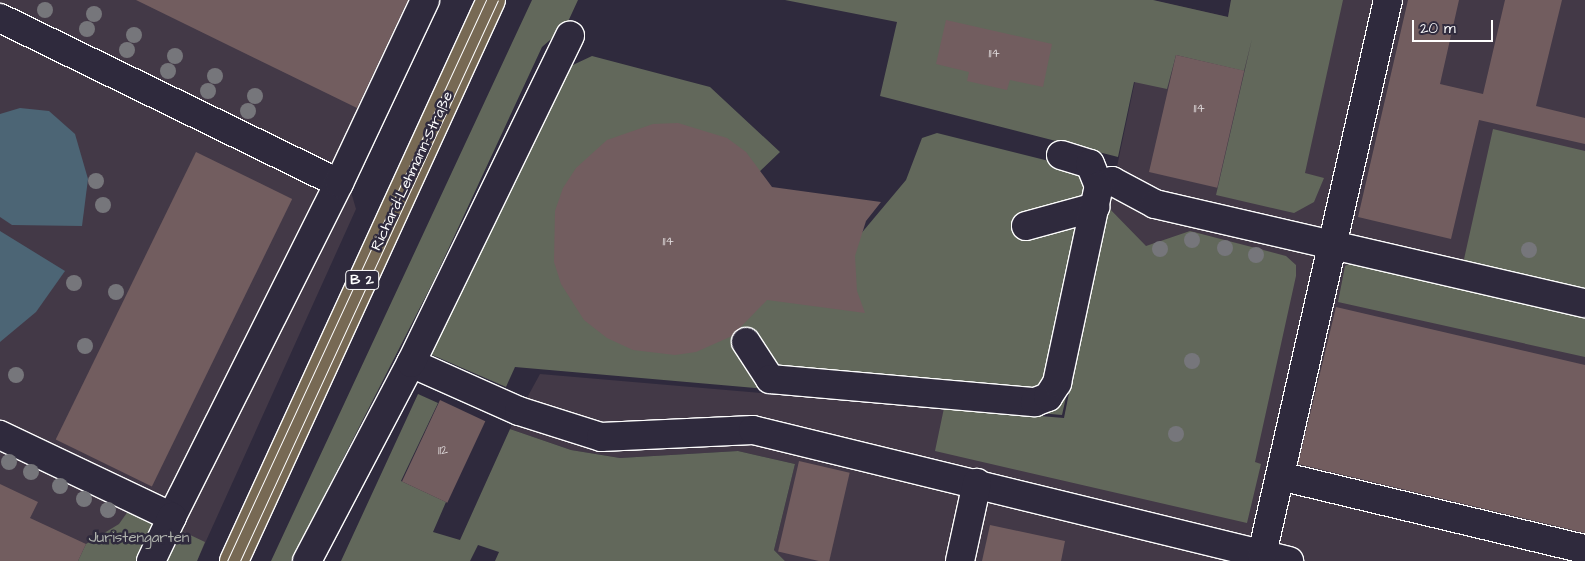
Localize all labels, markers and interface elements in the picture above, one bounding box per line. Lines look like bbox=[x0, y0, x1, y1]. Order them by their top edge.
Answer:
scale bar bbox=[1415, 10, 1496, 42]
text: 20 m bbox=[1420, 18, 1456, 39]
house number: 114 bbox=[988, 47, 1000, 61]
street label: Richard-Lehmann-Straße bbox=[367, 89, 457, 253]
house number: 114 bbox=[1193, 102, 1205, 116]
house number: 114 bbox=[662, 235, 674, 249]
road number: B 2 bbox=[344, 268, 380, 292]
house number: 112 bbox=[438, 444, 448, 458]
park label: Juristengarten bbox=[89, 529, 189, 547]

